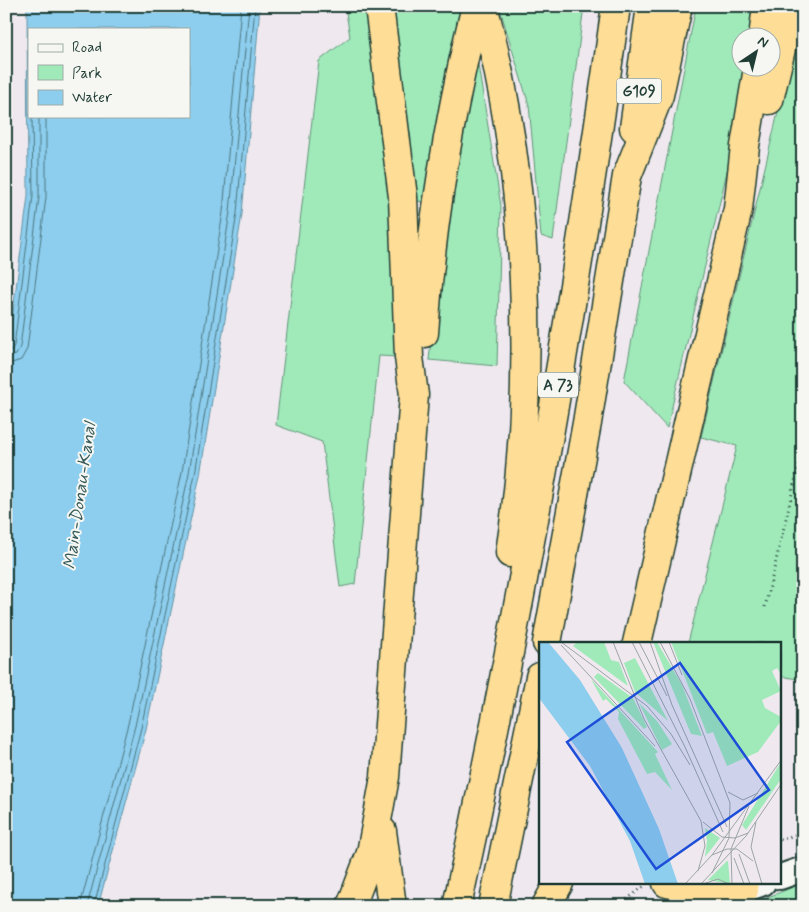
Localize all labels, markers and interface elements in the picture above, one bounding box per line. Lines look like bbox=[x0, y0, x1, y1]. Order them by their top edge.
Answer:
legend bbox=[28, 28, 190, 118]
north arrow bbox=[732, 28, 782, 78]
text: N bbox=[754, 32, 772, 52]
text: Road bbox=[72, 38, 102, 58]
text: Park bbox=[72, 64, 102, 84]
road number: G109 bbox=[616, 78, 662, 104]
text: Water bbox=[72, 88, 112, 108]
road number: A 73 bbox=[538, 372, 578, 398]
water label: Main-Donau-Kanal bbox=[58, 419, 102, 571]
inset map bbox=[539, 642, 782, 884]

